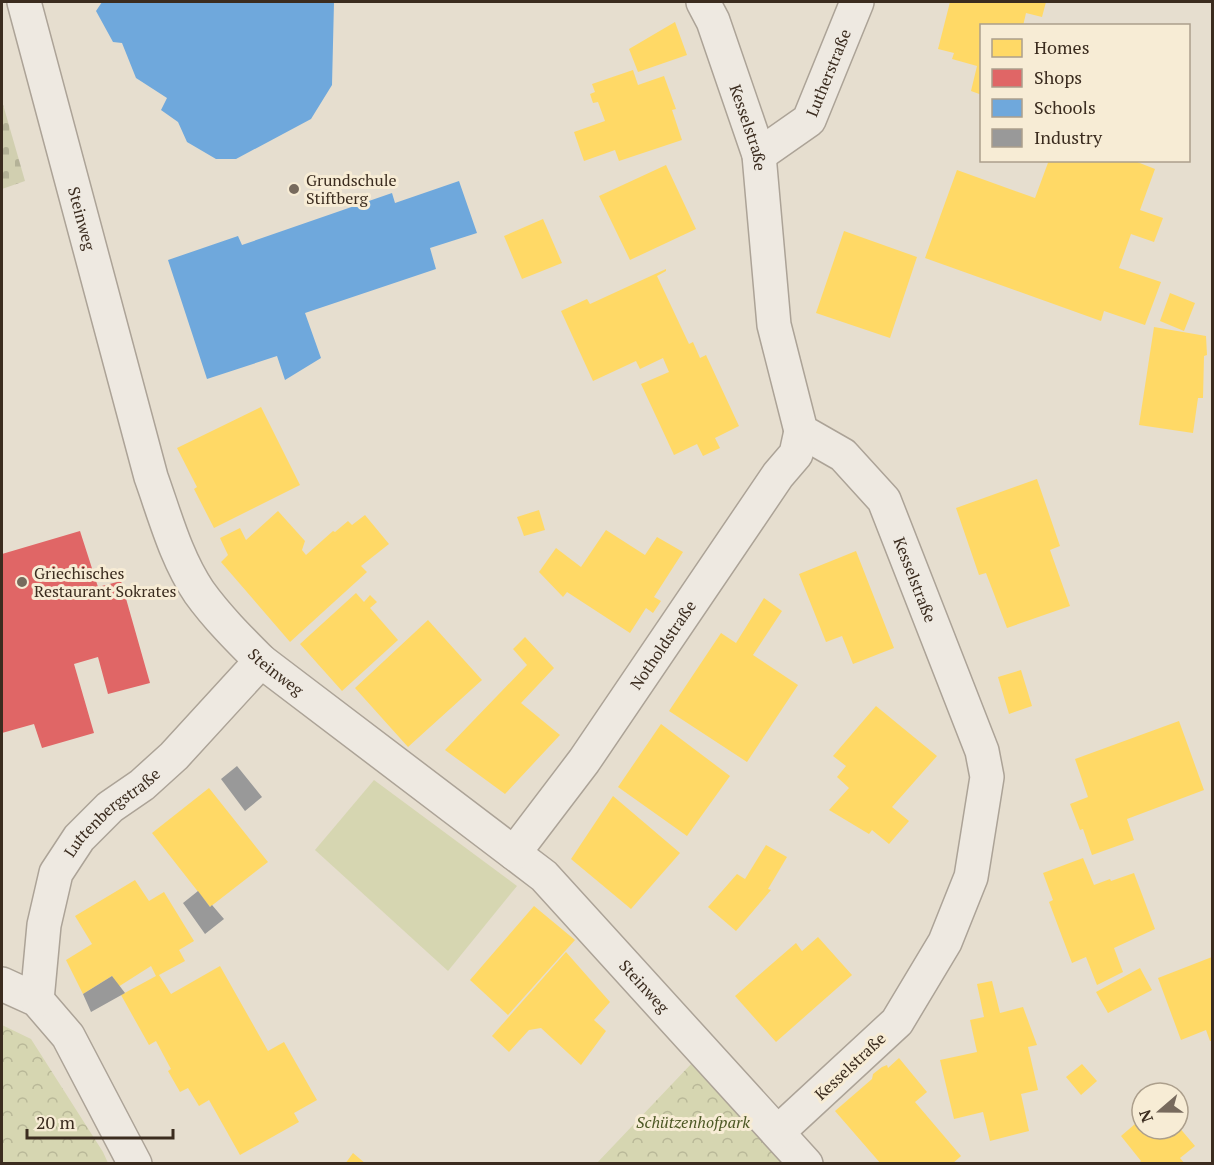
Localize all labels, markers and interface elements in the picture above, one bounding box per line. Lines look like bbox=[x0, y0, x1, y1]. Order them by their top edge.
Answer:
legend bbox=[980, 24, 1190, 162]
street label: Lutherstraße bbox=[801, 26, 856, 120]
text: Homes bbox=[1034, 35, 1089, 59]
text: Shops bbox=[1034, 65, 1082, 89]
street label: Kesselstraße bbox=[725, 81, 771, 172]
text: Schools bbox=[1034, 95, 1096, 119]
text: Industry bbox=[1034, 125, 1103, 149]
place label: Grundschule Stiftberg bbox=[306, 169, 397, 209]
marker: Grundschule Stiftberg bbox=[287, 182, 301, 196]
street label: Steinweg bbox=[63, 184, 101, 253]
street label: Kesselstraße bbox=[889, 534, 942, 626]
place label: Griechisches Restaurant Sokrates bbox=[34, 562, 177, 602]
marker: Griechisches Restaurant Sokrates bbox=[15, 575, 29, 589]
street label: Notholdstraße bbox=[625, 596, 701, 694]
street label: Steinweg bbox=[243, 643, 309, 701]
street label: Luttenbergstraße bbox=[58, 763, 165, 861]
street label: Steinweg bbox=[614, 955, 675, 1018]
street label: Kesselstraße bbox=[810, 1027, 890, 1105]
north arrow bbox=[1130, 1081, 1190, 1141]
scale bar bbox=[27, 1102, 172, 1140]
text: N bbox=[1133, 1107, 1158, 1126]
text: 20 m bbox=[36, 1110, 76, 1134]
park label: Schützenhofpark bbox=[636, 1111, 750, 1133]

